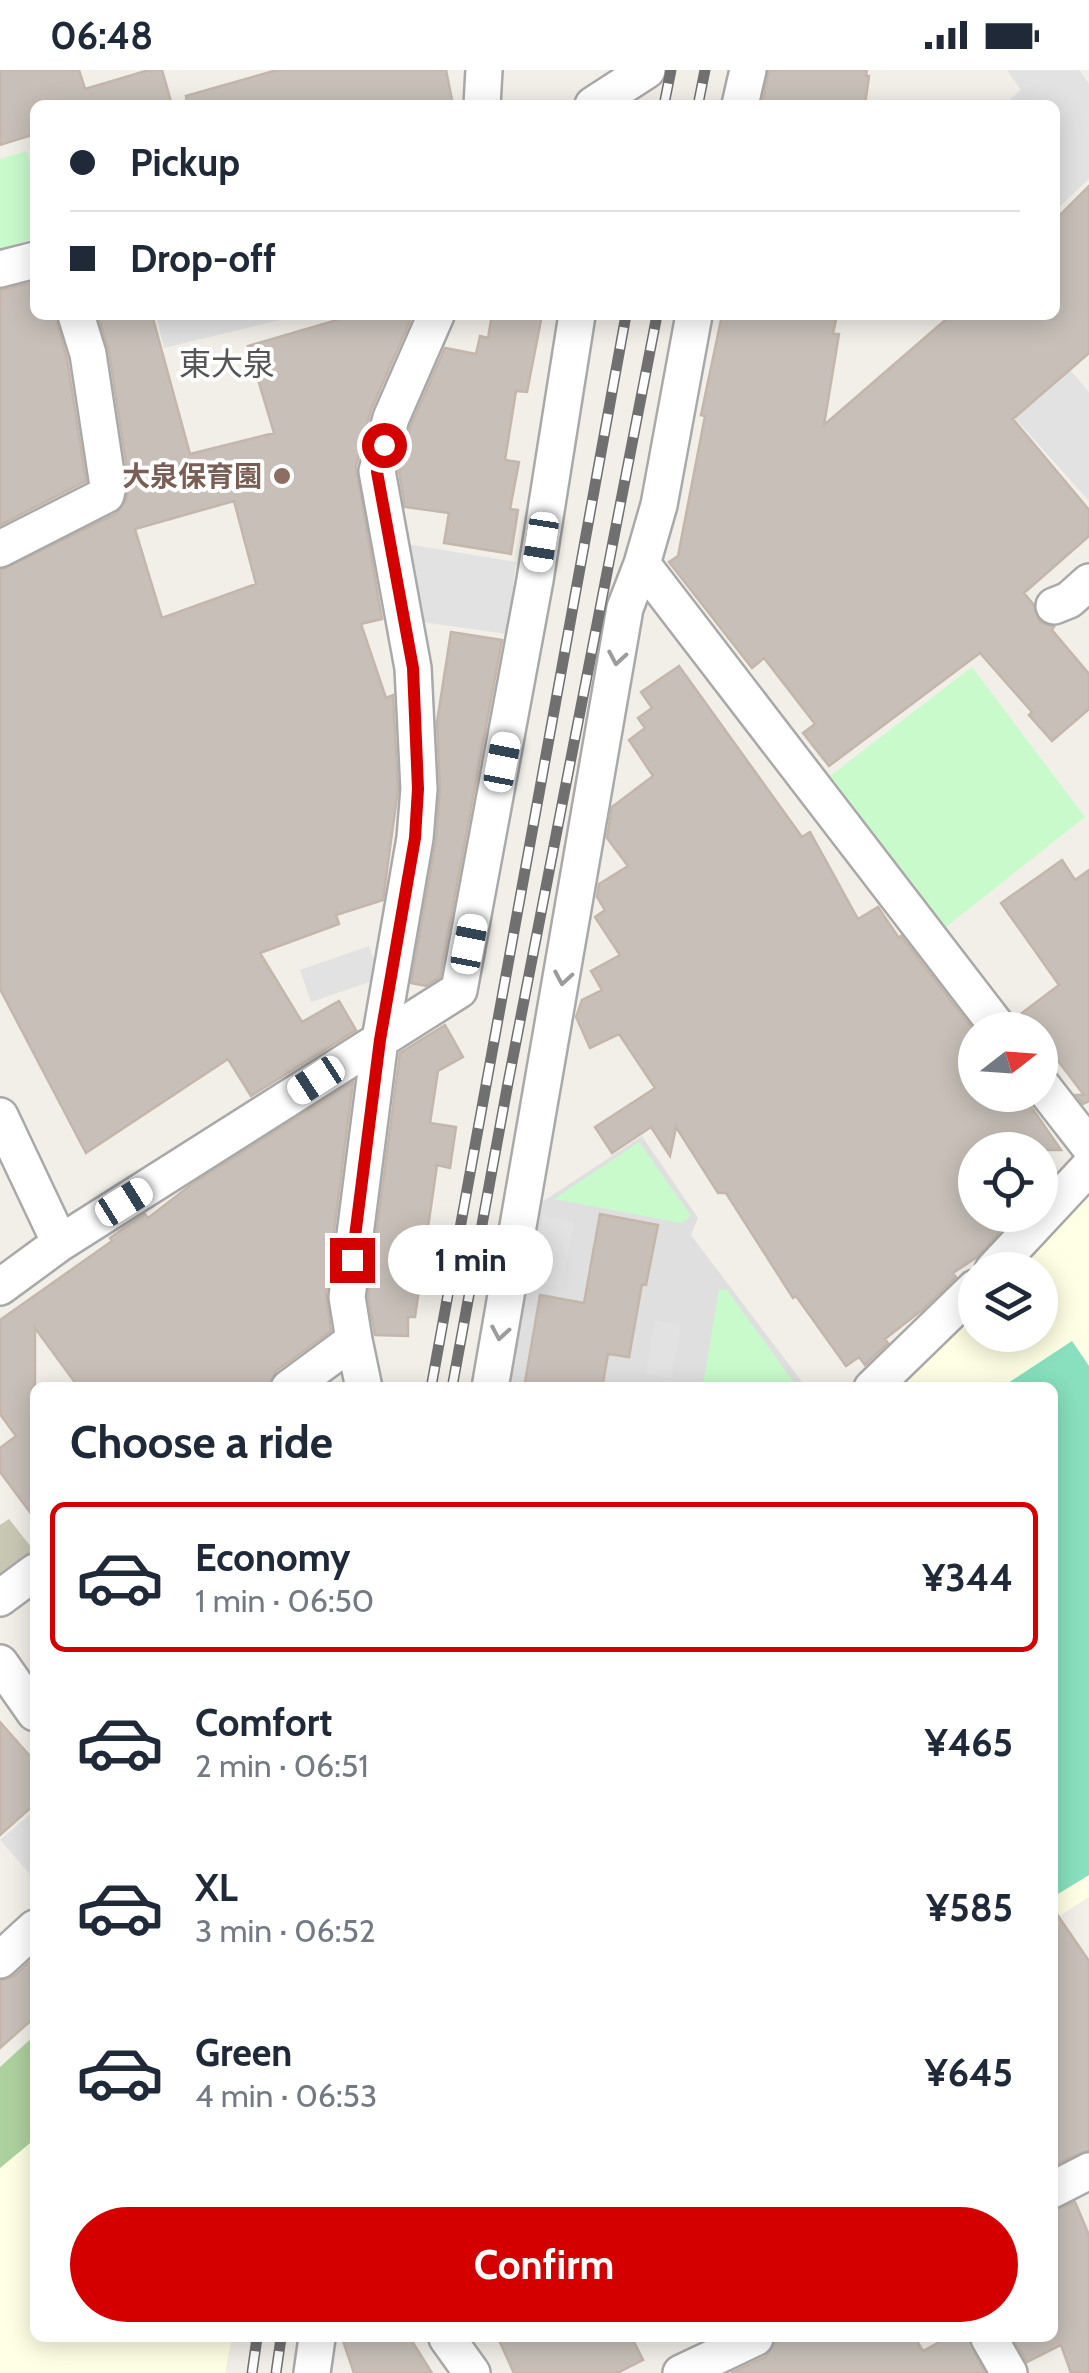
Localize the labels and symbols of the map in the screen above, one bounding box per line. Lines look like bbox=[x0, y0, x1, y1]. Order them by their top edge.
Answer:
district label: 東大泉 bbox=[179, 344, 275, 383]
route start bbox=[362, 423, 407, 468]
place label: 大泉保育園 bbox=[122, 459, 262, 493]
marker: 大泉保育園 bbox=[271, 465, 293, 487]
car bbox=[521, 510, 561, 574]
one-way arrow bbox=[607, 650, 628, 666]
car bbox=[482, 730, 522, 794]
car bbox=[449, 912, 489, 976]
one-way arrow bbox=[553, 970, 574, 987]
north arrow bbox=[958, 1012, 1058, 1112]
car bbox=[283, 1051, 349, 1109]
car bbox=[91, 1173, 157, 1231]
callout: 1 min bbox=[387, 1225, 552, 1295]
route end bbox=[330, 1238, 375, 1283]
one-way arrow bbox=[490, 1325, 511, 1341]

